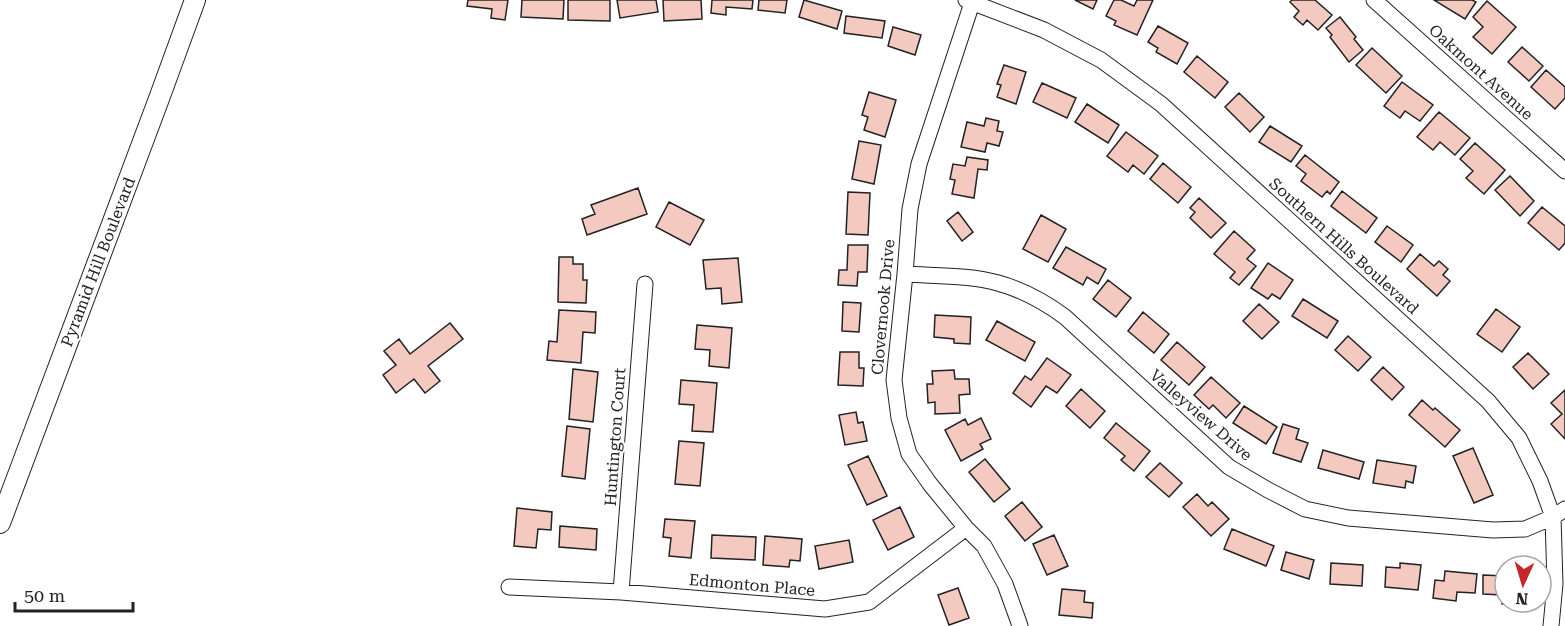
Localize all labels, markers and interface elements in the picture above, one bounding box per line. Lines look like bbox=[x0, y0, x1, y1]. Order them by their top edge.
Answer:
street label: Oakmont Avenue bbox=[1425, 20, 1537, 124]
street label: Southern Hills Boulevard bbox=[1265, 174, 1423, 318]
street label: Pyramid Hill Boulevard bbox=[57, 175, 139, 349]
street label: Clovernook Drive bbox=[868, 238, 898, 376]
street label: Valleyview Drive bbox=[1146, 365, 1256, 465]
street label: Huntington Court bbox=[601, 367, 629, 507]
north arrow bbox=[1493, 554, 1553, 614]
street label: Edmonton Place bbox=[688, 570, 816, 600]
scale bar bbox=[15, 575, 134, 613]
text: 50 m bbox=[24, 585, 65, 606]
text: N bbox=[1515, 589, 1529, 608]

